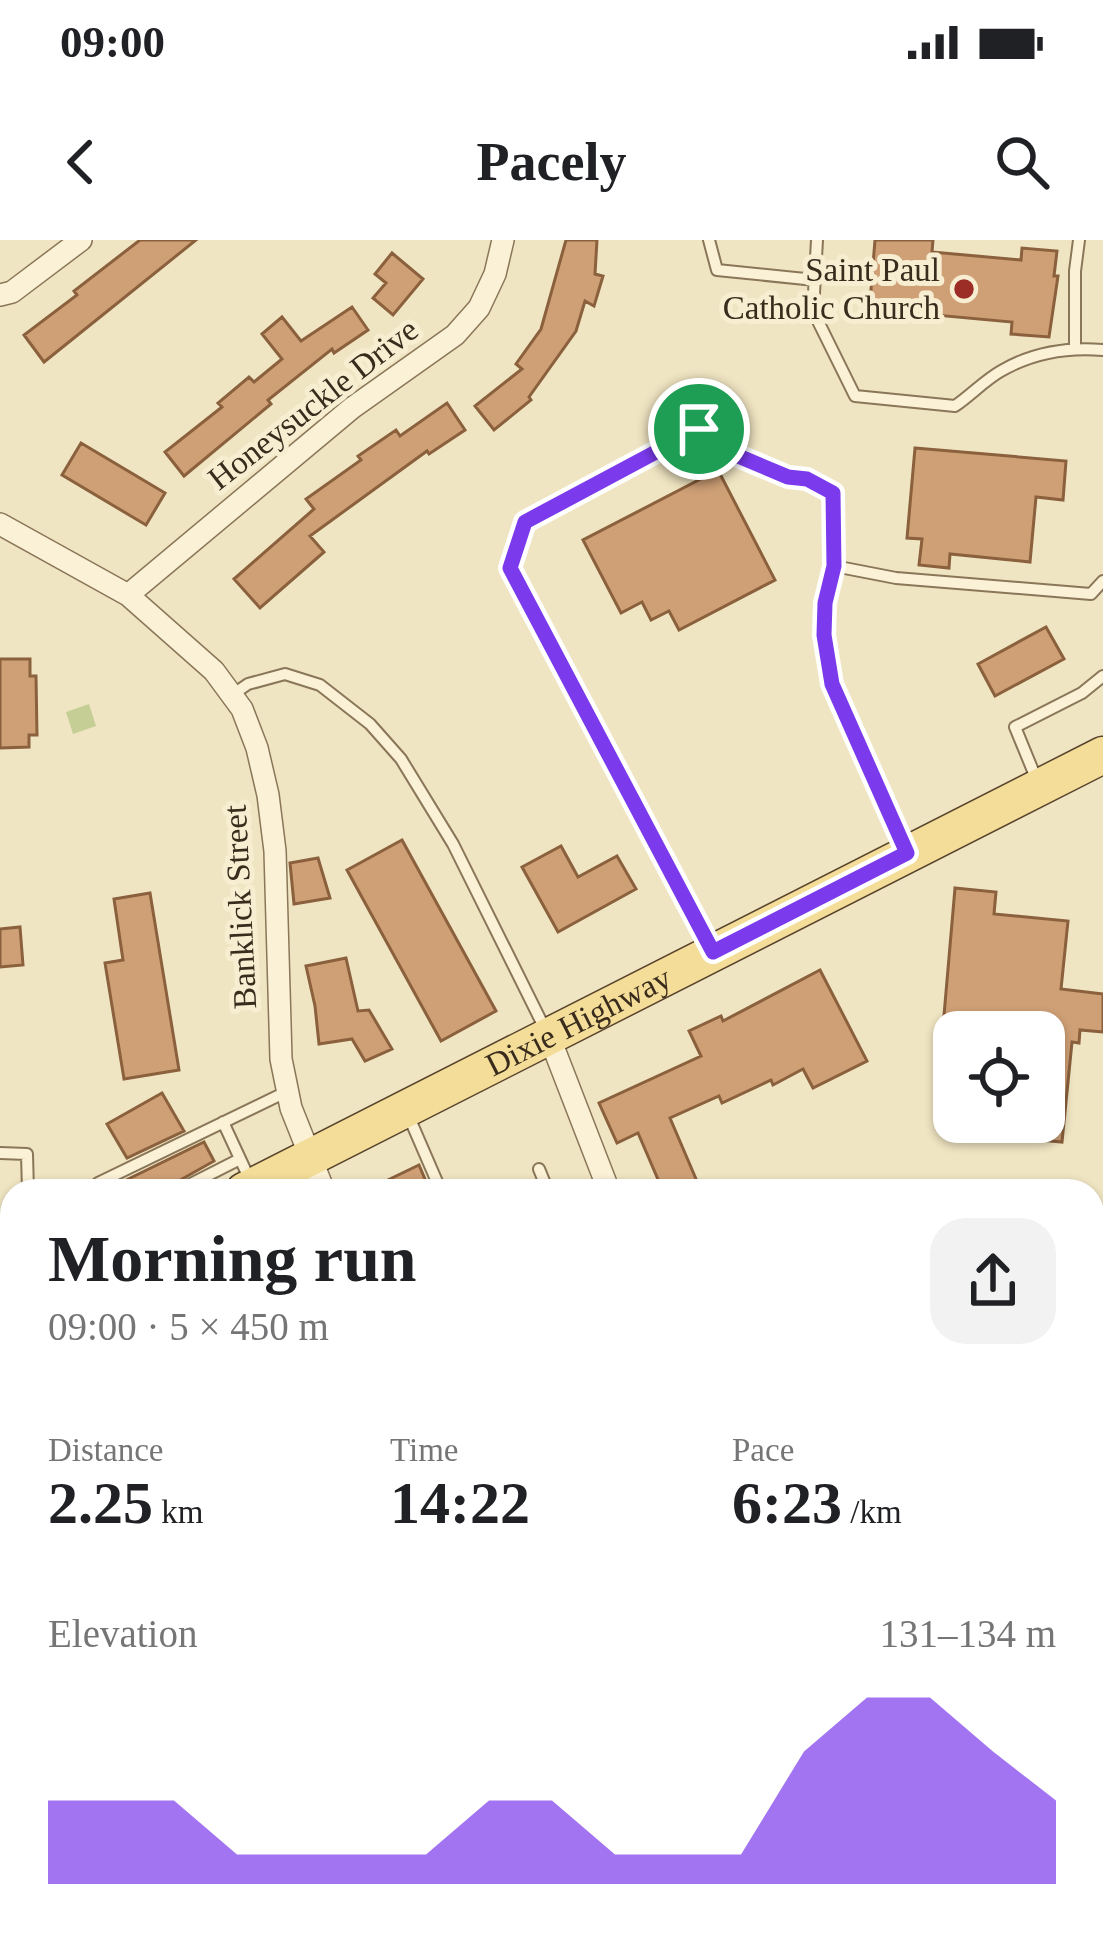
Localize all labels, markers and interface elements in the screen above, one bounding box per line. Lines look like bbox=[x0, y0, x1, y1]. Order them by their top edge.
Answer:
text: 09:00 bbox=[60, 17, 165, 67]
icon: back bbox=[48, 129, 114, 195]
icon: search bbox=[989, 129, 1055, 195]
text: Pacely bbox=[477, 132, 626, 192]
place label: Saint Paul Catholic Church bbox=[723, 252, 940, 326]
marker: Saint Paul Catholic Church bbox=[951, 276, 977, 302]
street label: Honeysuckle Drive bbox=[201, 311, 425, 497]
pin bbox=[648, 378, 750, 480]
icon: arrive bbox=[666, 396, 732, 462]
street label: Banklick Street bbox=[217, 804, 263, 1010]
street label: Dixie Highway bbox=[480, 959, 677, 1083]
map controls bbox=[933, 1011, 1065, 1143]
button: locate bbox=[933, 1011, 1065, 1143]
button: share bbox=[930, 1218, 1056, 1344]
text: Morning run bbox=[48, 1222, 417, 1295]
text: 09:00 · 5 × 450 m bbox=[48, 1305, 329, 1348]
text: Distance bbox=[48, 1432, 163, 1468]
text: Time bbox=[390, 1432, 458, 1468]
text: Pace bbox=[732, 1432, 794, 1468]
text: 2.25 bbox=[48, 1470, 153, 1536]
text: 14:22 bbox=[390, 1470, 530, 1536]
text: 6:23 bbox=[732, 1470, 842, 1536]
text: km bbox=[153, 1494, 203, 1530]
text: /km bbox=[842, 1494, 902, 1530]
text: Elevation bbox=[48, 1612, 197, 1655]
text: 131–134 m bbox=[879, 1612, 1056, 1655]

